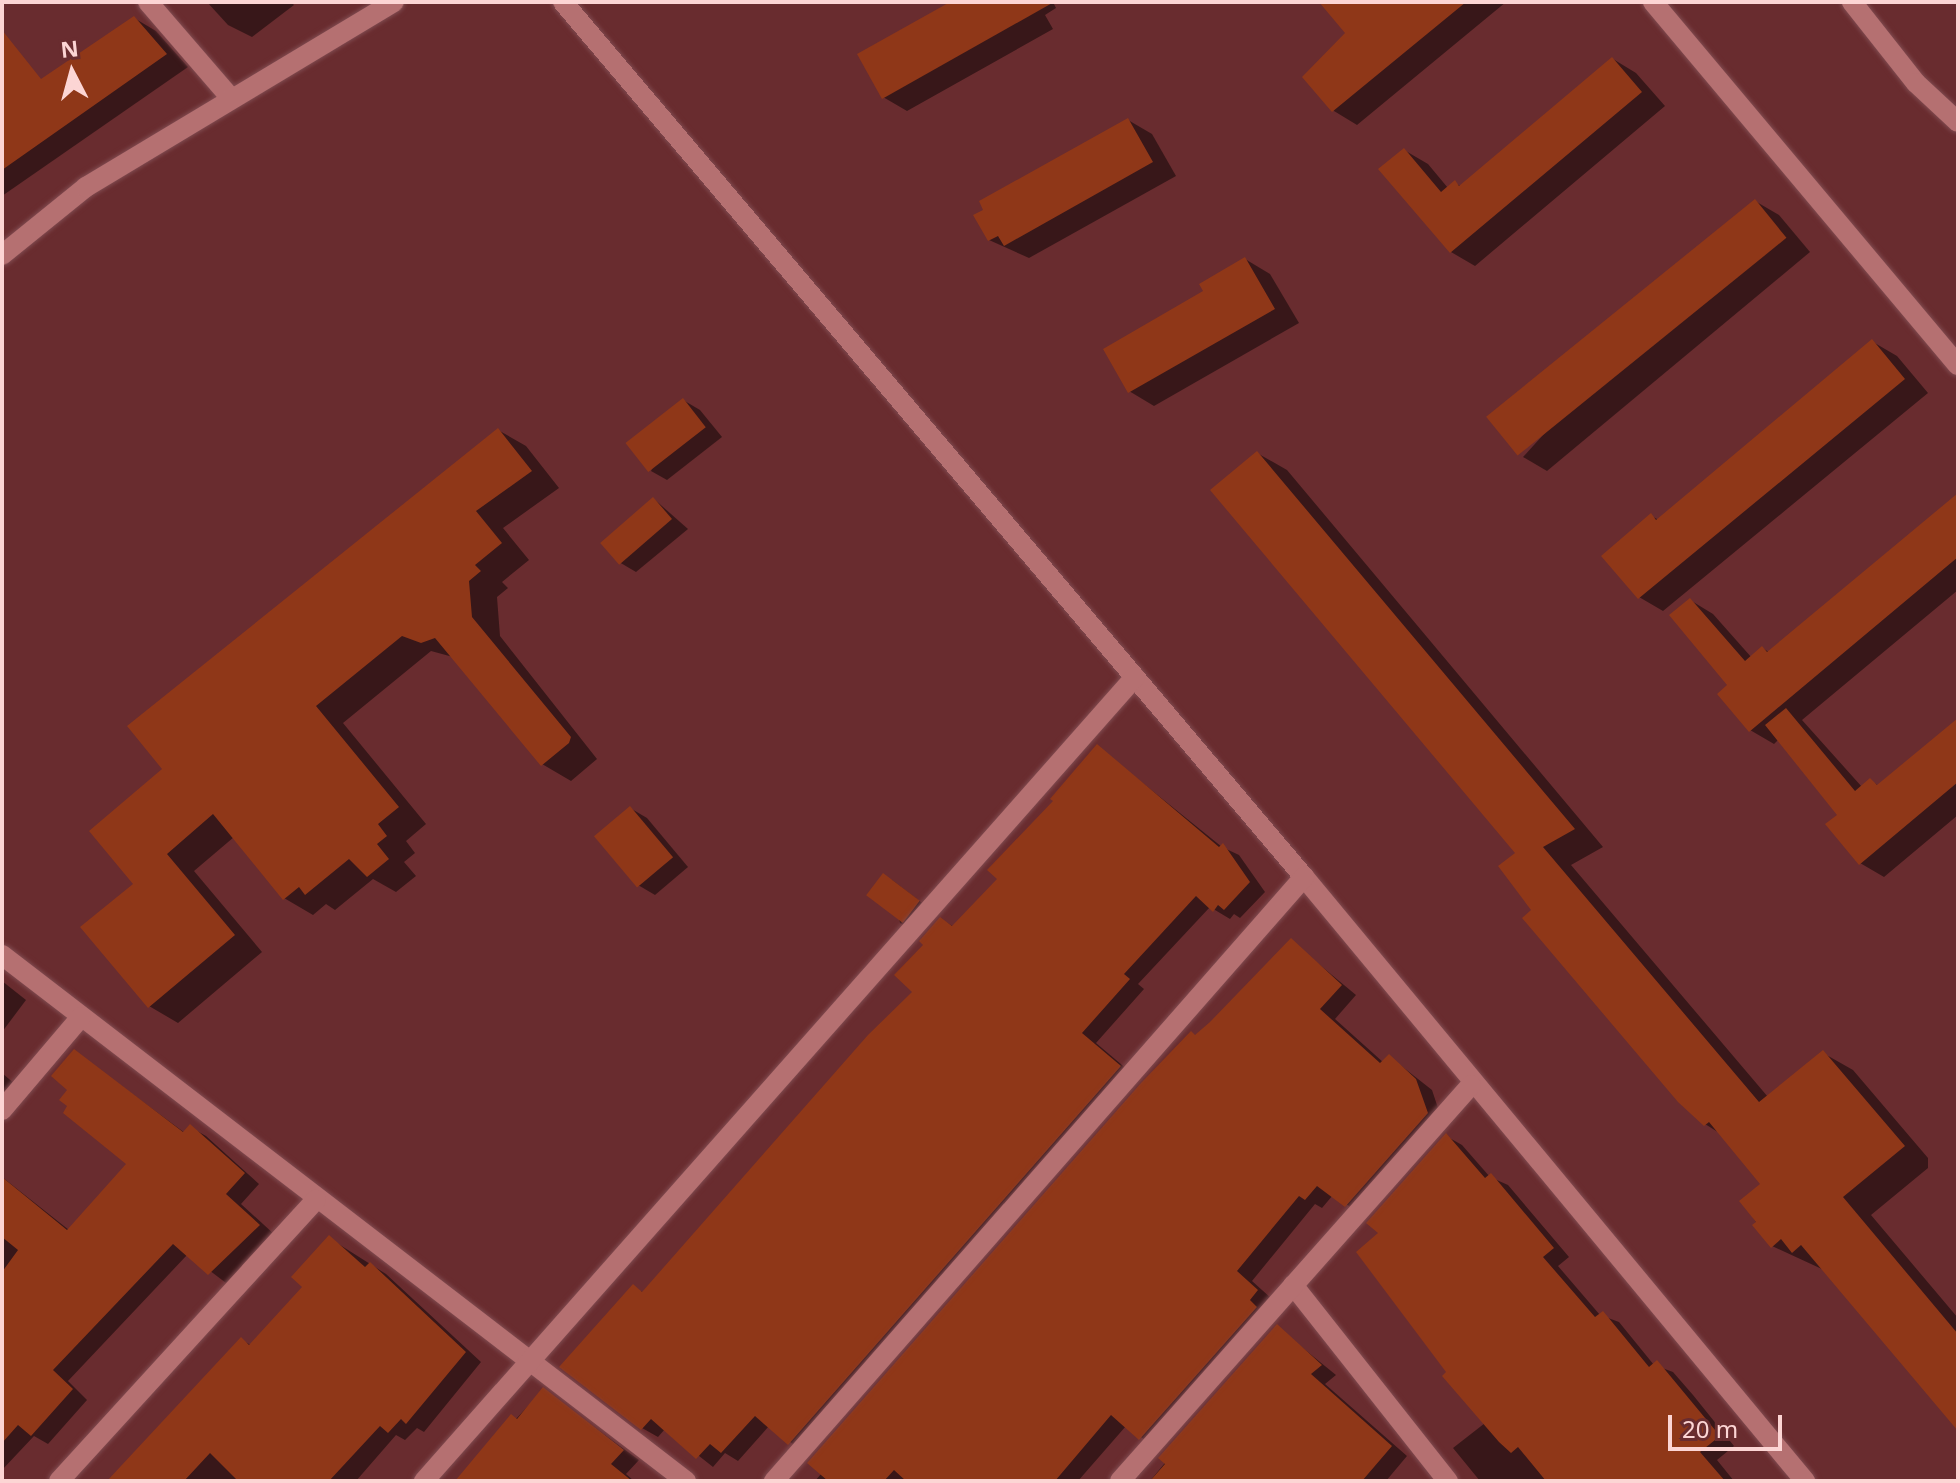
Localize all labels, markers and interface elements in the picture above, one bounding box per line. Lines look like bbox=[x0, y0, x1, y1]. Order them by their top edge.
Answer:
north arrow bbox=[32, 32, 112, 112]
text: N bbox=[59, 32, 80, 64]
scale bar bbox=[1672, 1399, 1786, 1449]
text: 20 m bbox=[1682, 1412, 1738, 1445]

